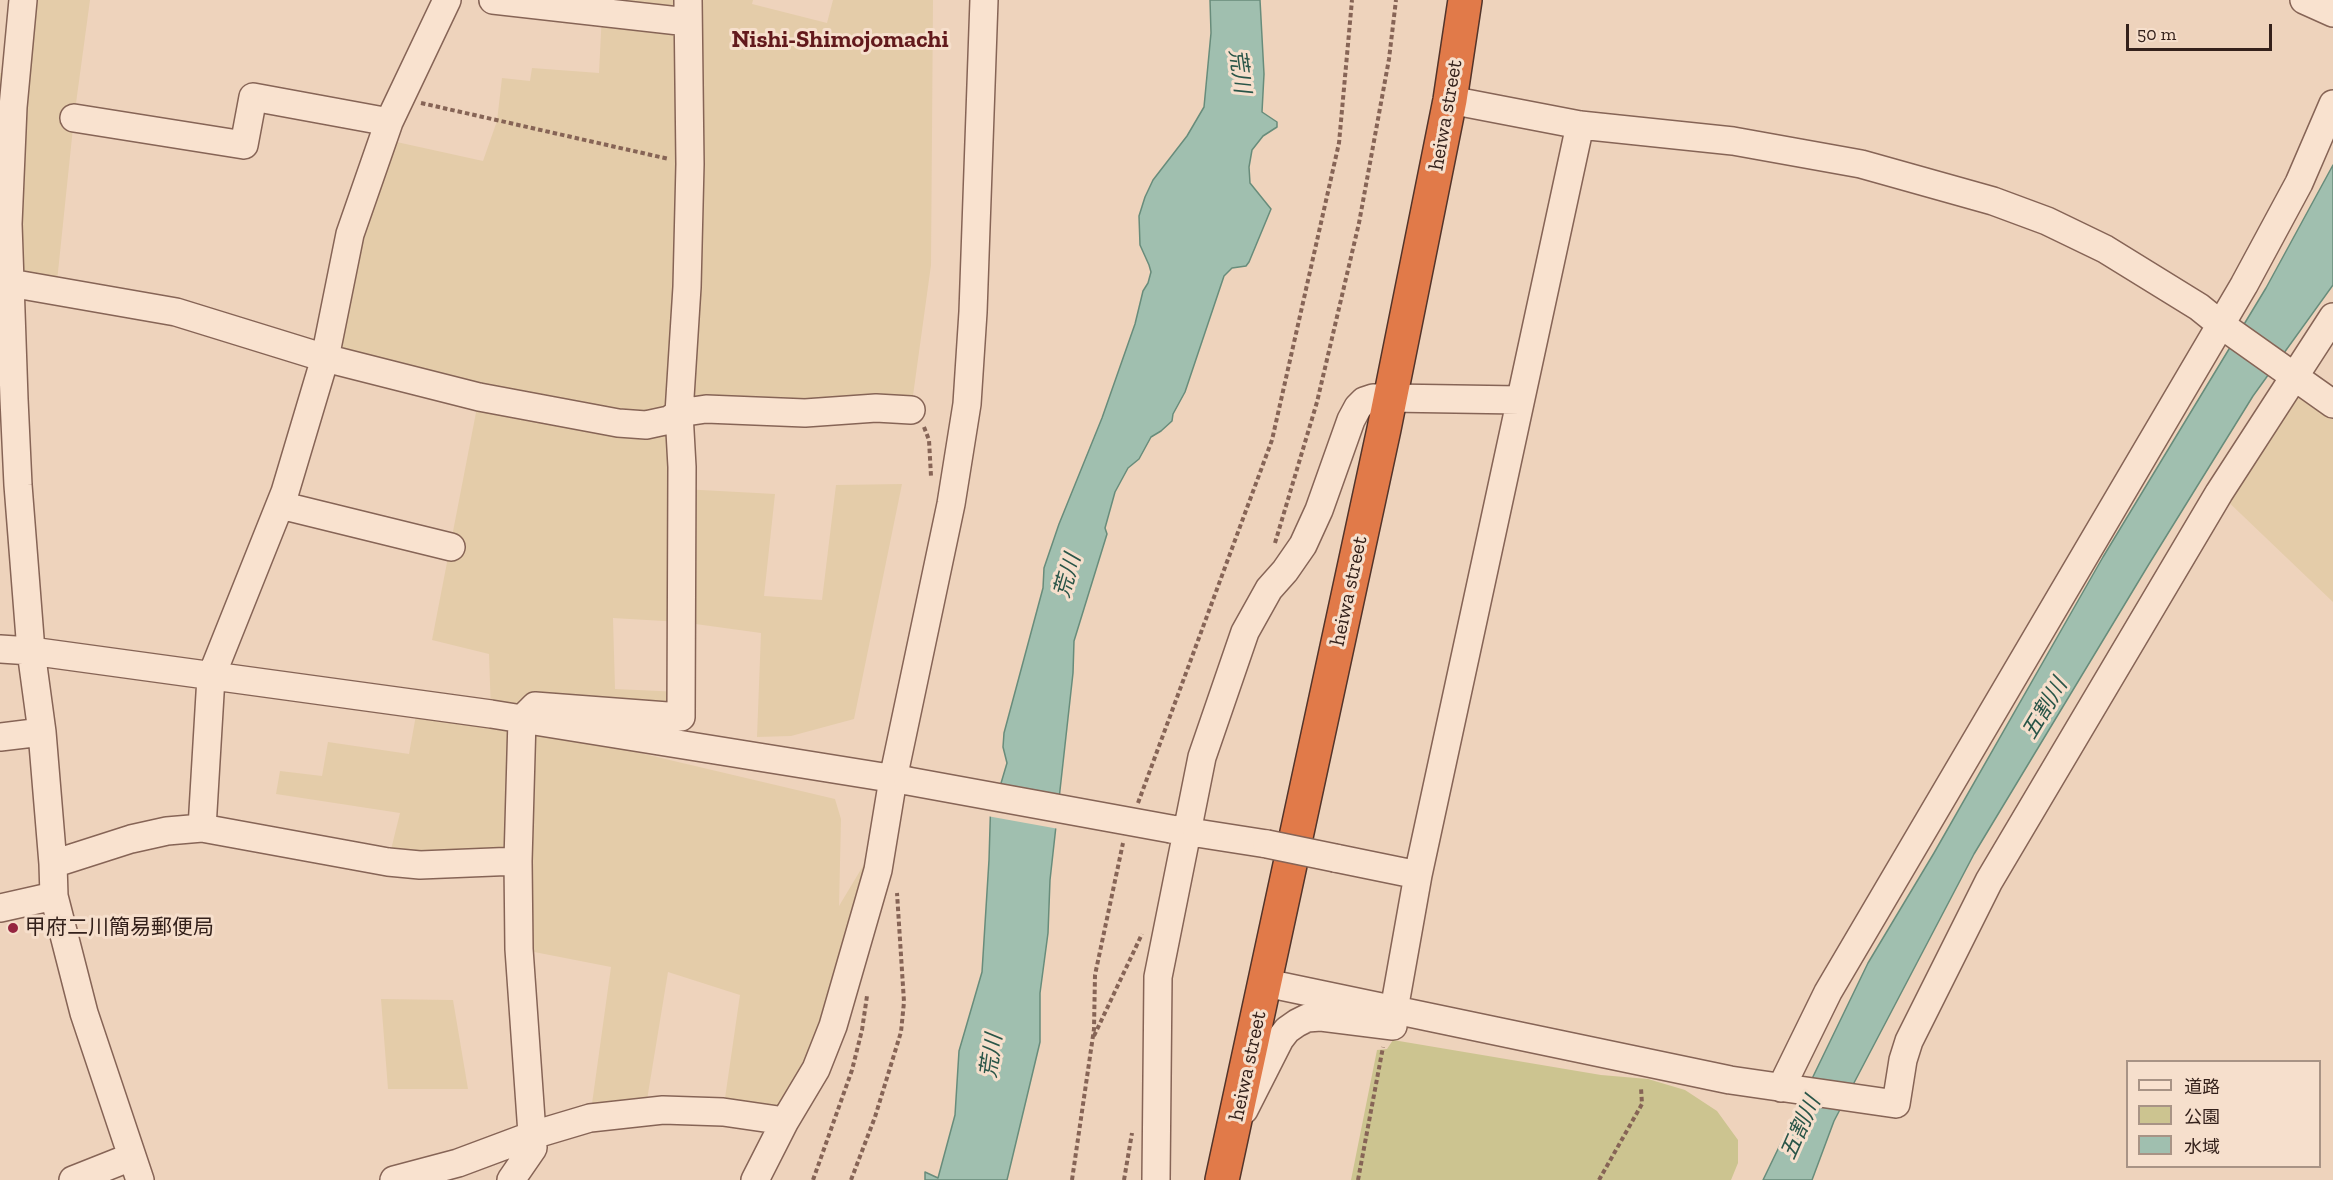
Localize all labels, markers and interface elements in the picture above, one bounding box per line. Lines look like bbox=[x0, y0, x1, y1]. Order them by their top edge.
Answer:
scale bar bbox=[2129, 12, 2274, 50]
text: 50 m bbox=[2137, 23, 2176, 45]
district label: Nishi-Shimojomachi bbox=[731, 26, 949, 54]
water label: 荒川 bbox=[1223, 47, 1255, 95]
street label: heiwa street bbox=[1424, 58, 1468, 172]
street label: heiwa street bbox=[1325, 534, 1373, 648]
water label: 荒川 bbox=[1049, 551, 1087, 601]
water label: 五割川 bbox=[2017, 674, 2073, 744]
place label: 甲府二川簡易郵便局 bbox=[25, 915, 214, 941]
marker: 甲府二川簡易郵便局 bbox=[6, 921, 20, 935]
street label: heiwa street bbox=[1224, 1009, 1272, 1123]
water label: 荒川 bbox=[976, 1032, 1008, 1080]
legend bbox=[2126, 1060, 2321, 1168]
text: 道路 bbox=[2184, 1076, 2220, 1098]
water label: 五割川 bbox=[1776, 1092, 1826, 1164]
text: 公園 bbox=[2184, 1106, 2220, 1128]
text: 水域 bbox=[2184, 1136, 2220, 1158]

